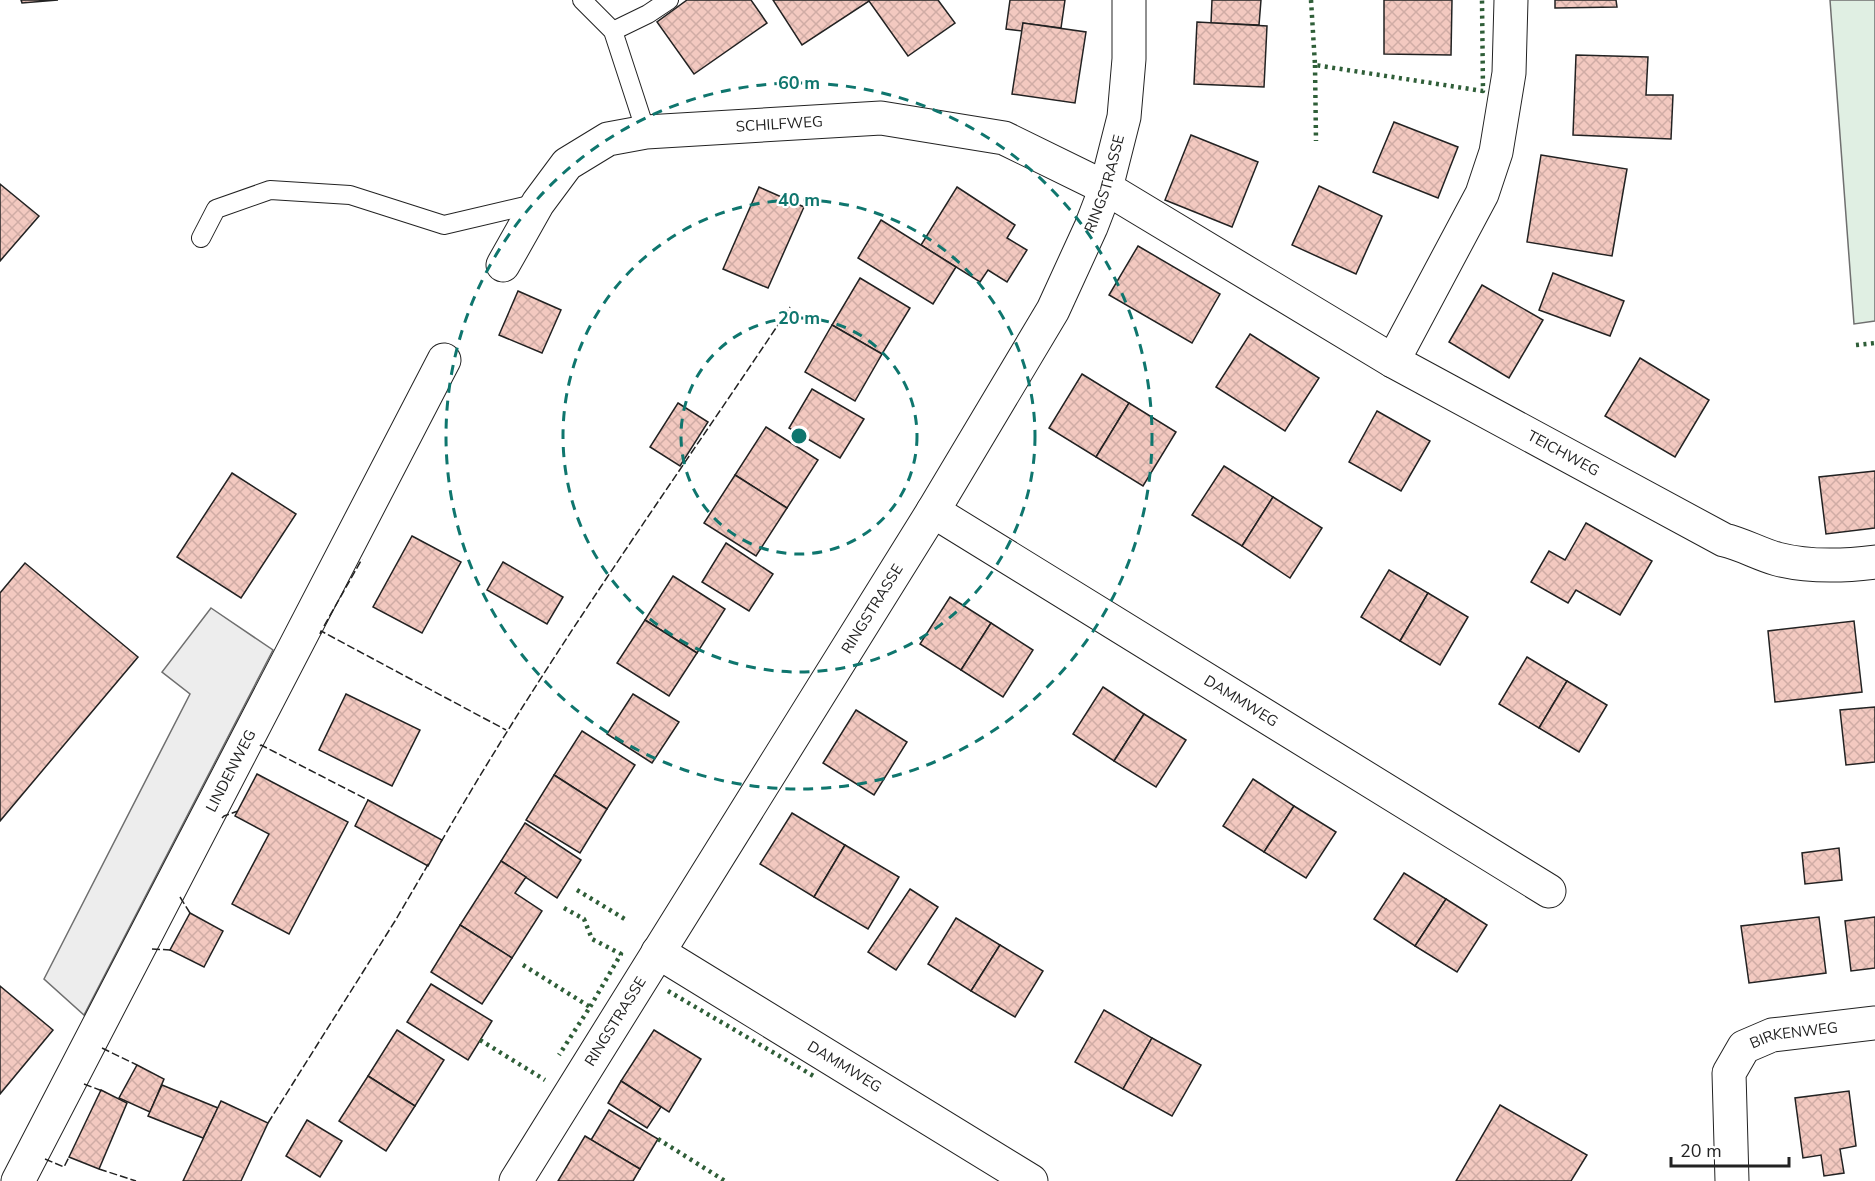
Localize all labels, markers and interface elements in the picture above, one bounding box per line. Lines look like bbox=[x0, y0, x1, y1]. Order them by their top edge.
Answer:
text: 60 m bbox=[778, 71, 820, 95]
street label: SCHILFWEG bbox=[735, 111, 823, 137]
street label: RINGSTRASSE bbox=[1080, 133, 1129, 236]
text: 40 m bbox=[778, 188, 820, 212]
text: 20 m bbox=[778, 306, 820, 330]
centre of rings bbox=[789, 426, 809, 446]
street label: TEICHWEG bbox=[1524, 426, 1603, 481]
street label: RINGSTRASSE bbox=[837, 560, 908, 657]
street label: DAMMWEG bbox=[1200, 671, 1282, 732]
street label: LINDENWEG bbox=[201, 726, 260, 816]
street label: RINGSTRASSE bbox=[580, 973, 651, 1070]
street label: BIRKENWEG bbox=[1747, 1017, 1839, 1053]
street label: DAMMWEG bbox=[804, 1036, 886, 1097]
scale bar bbox=[1671, 1130, 1790, 1168]
text: 20 m bbox=[1680, 1139, 1722, 1163]

